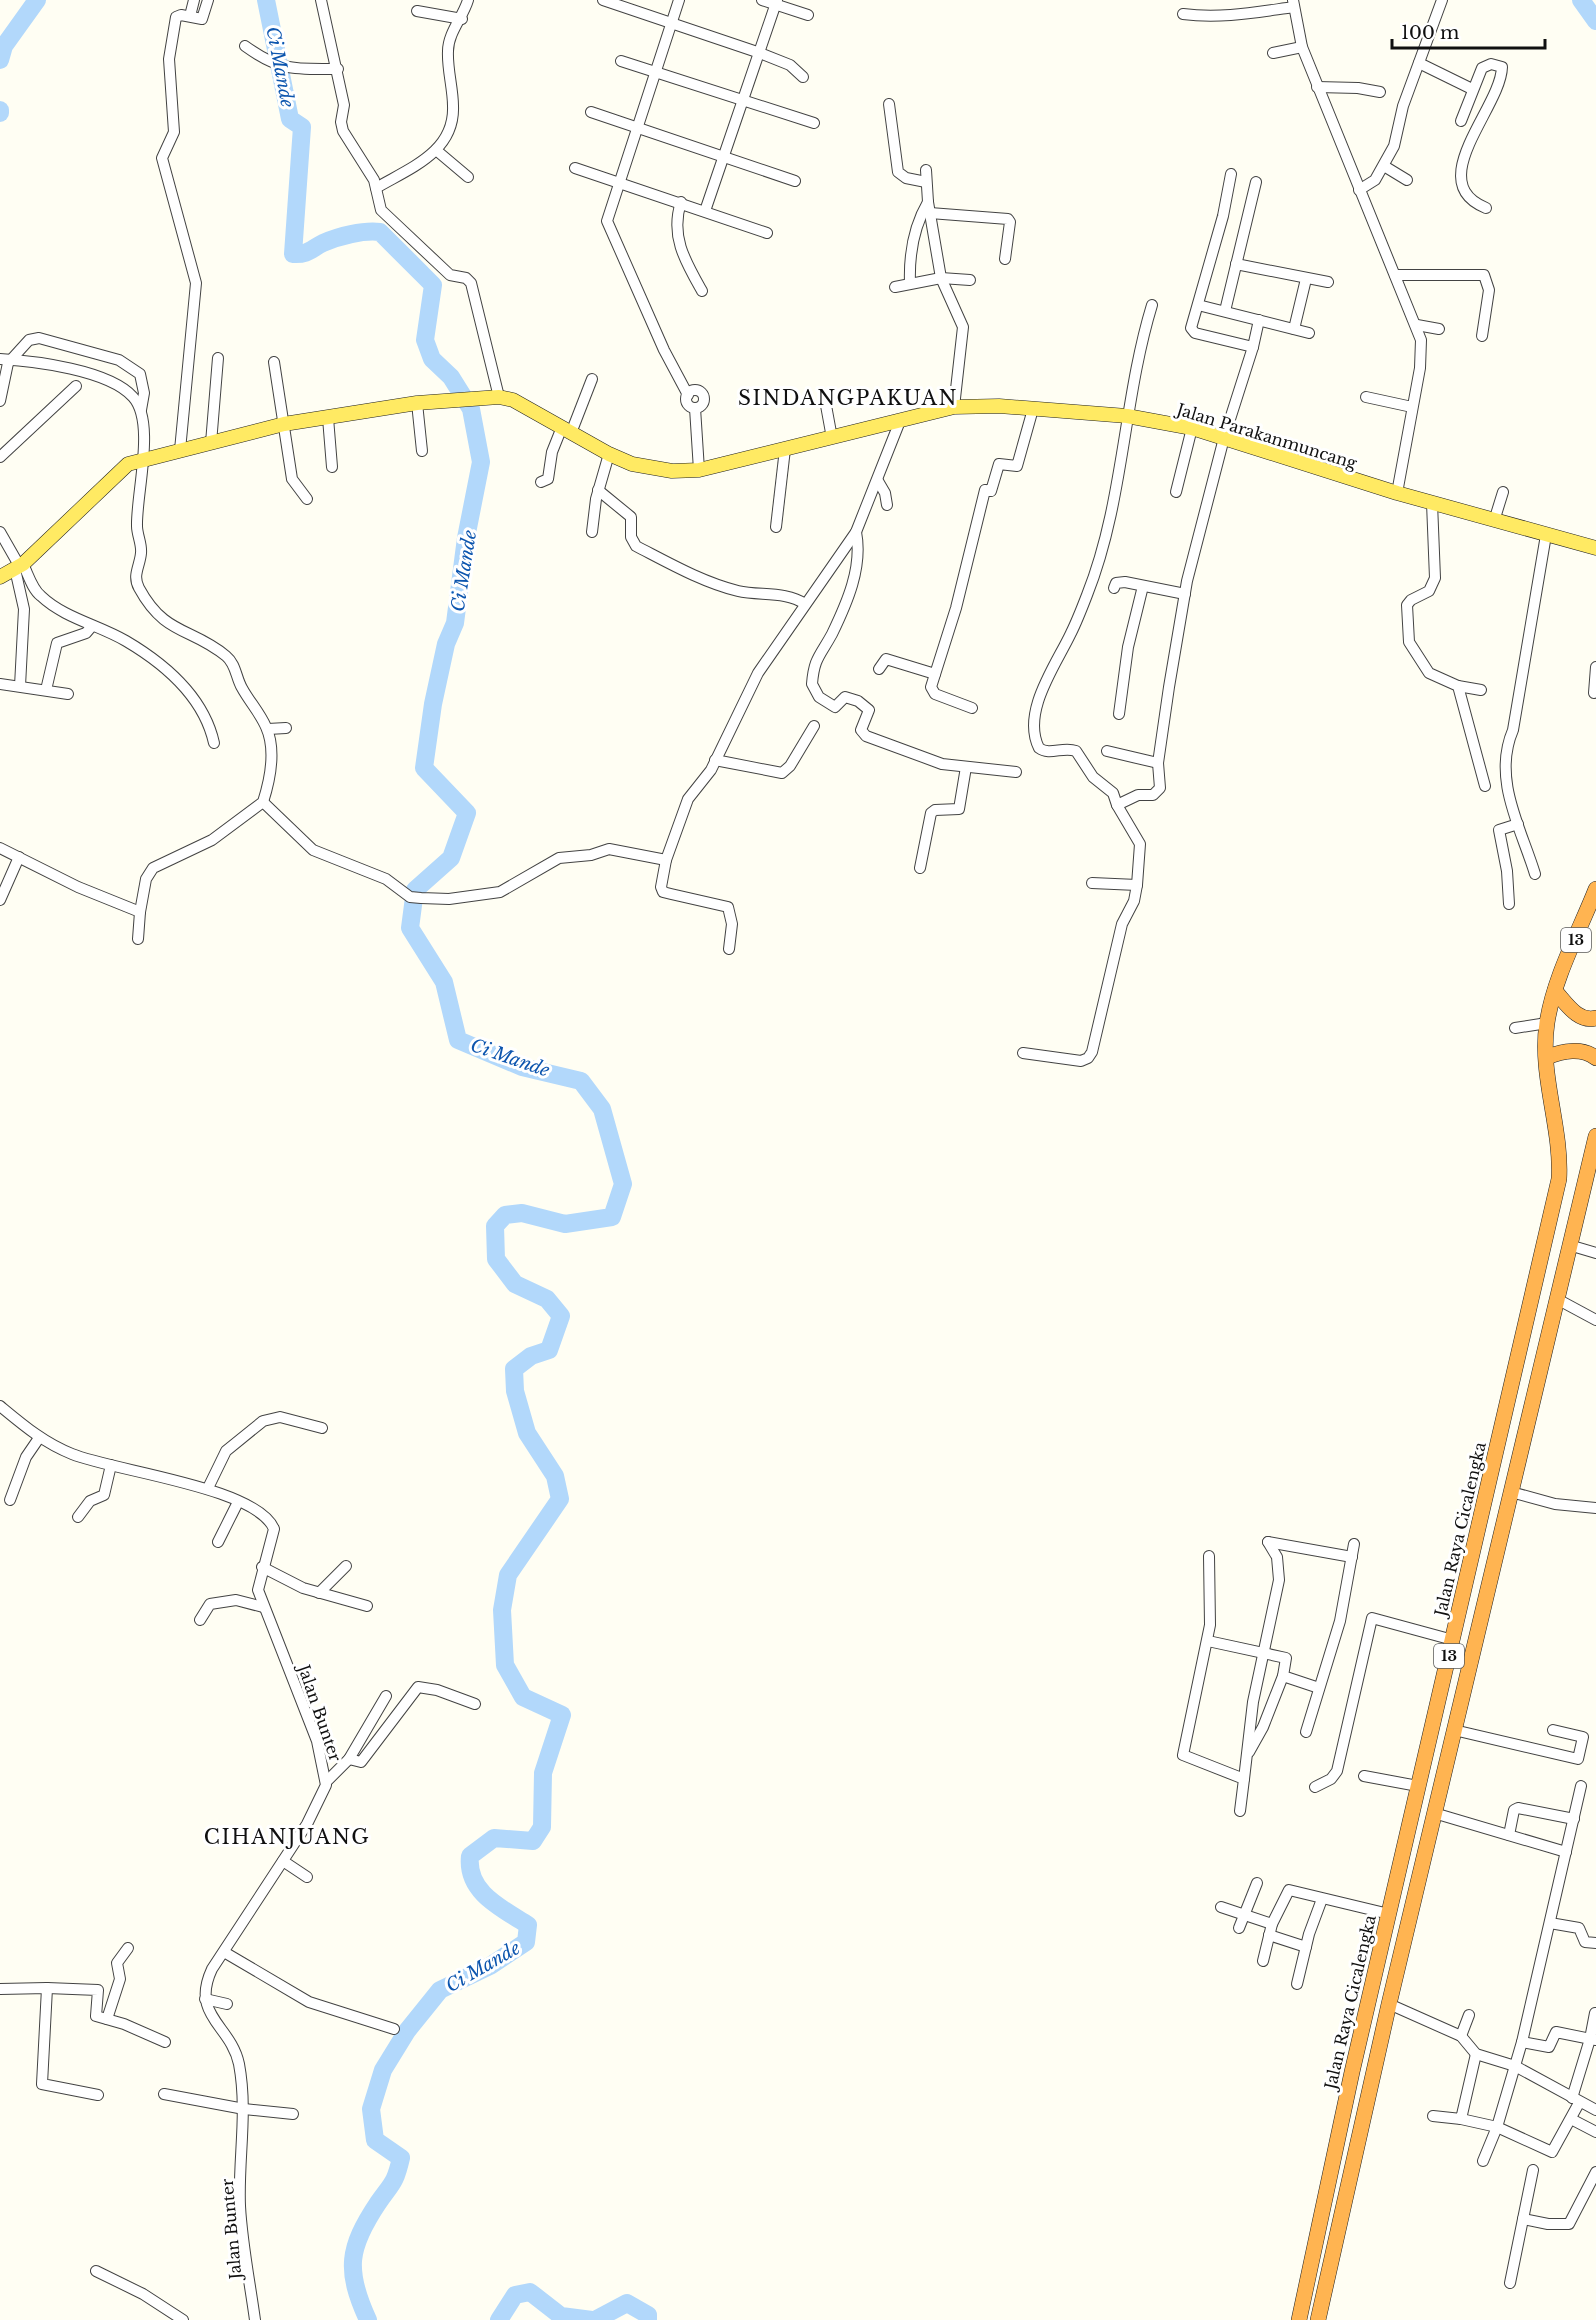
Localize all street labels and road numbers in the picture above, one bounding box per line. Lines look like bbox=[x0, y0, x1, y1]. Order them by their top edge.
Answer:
street label: Jalan Parakanmuncang bbox=[1173, 398, 1360, 473]
road number: 13 bbox=[1561, 928, 1591, 952]
street label: Jalan Raya Cicalengka bbox=[1430, 1440, 1490, 1620]
road number: 13 bbox=[1434, 1644, 1464, 1668]
street label: Jalan Bunter bbox=[293, 1660, 346, 1764]
street label: Jalan Raya Cicalengka bbox=[1320, 1913, 1380, 2093]
street label: Jalan Bunter bbox=[217, 2177, 246, 2282]

